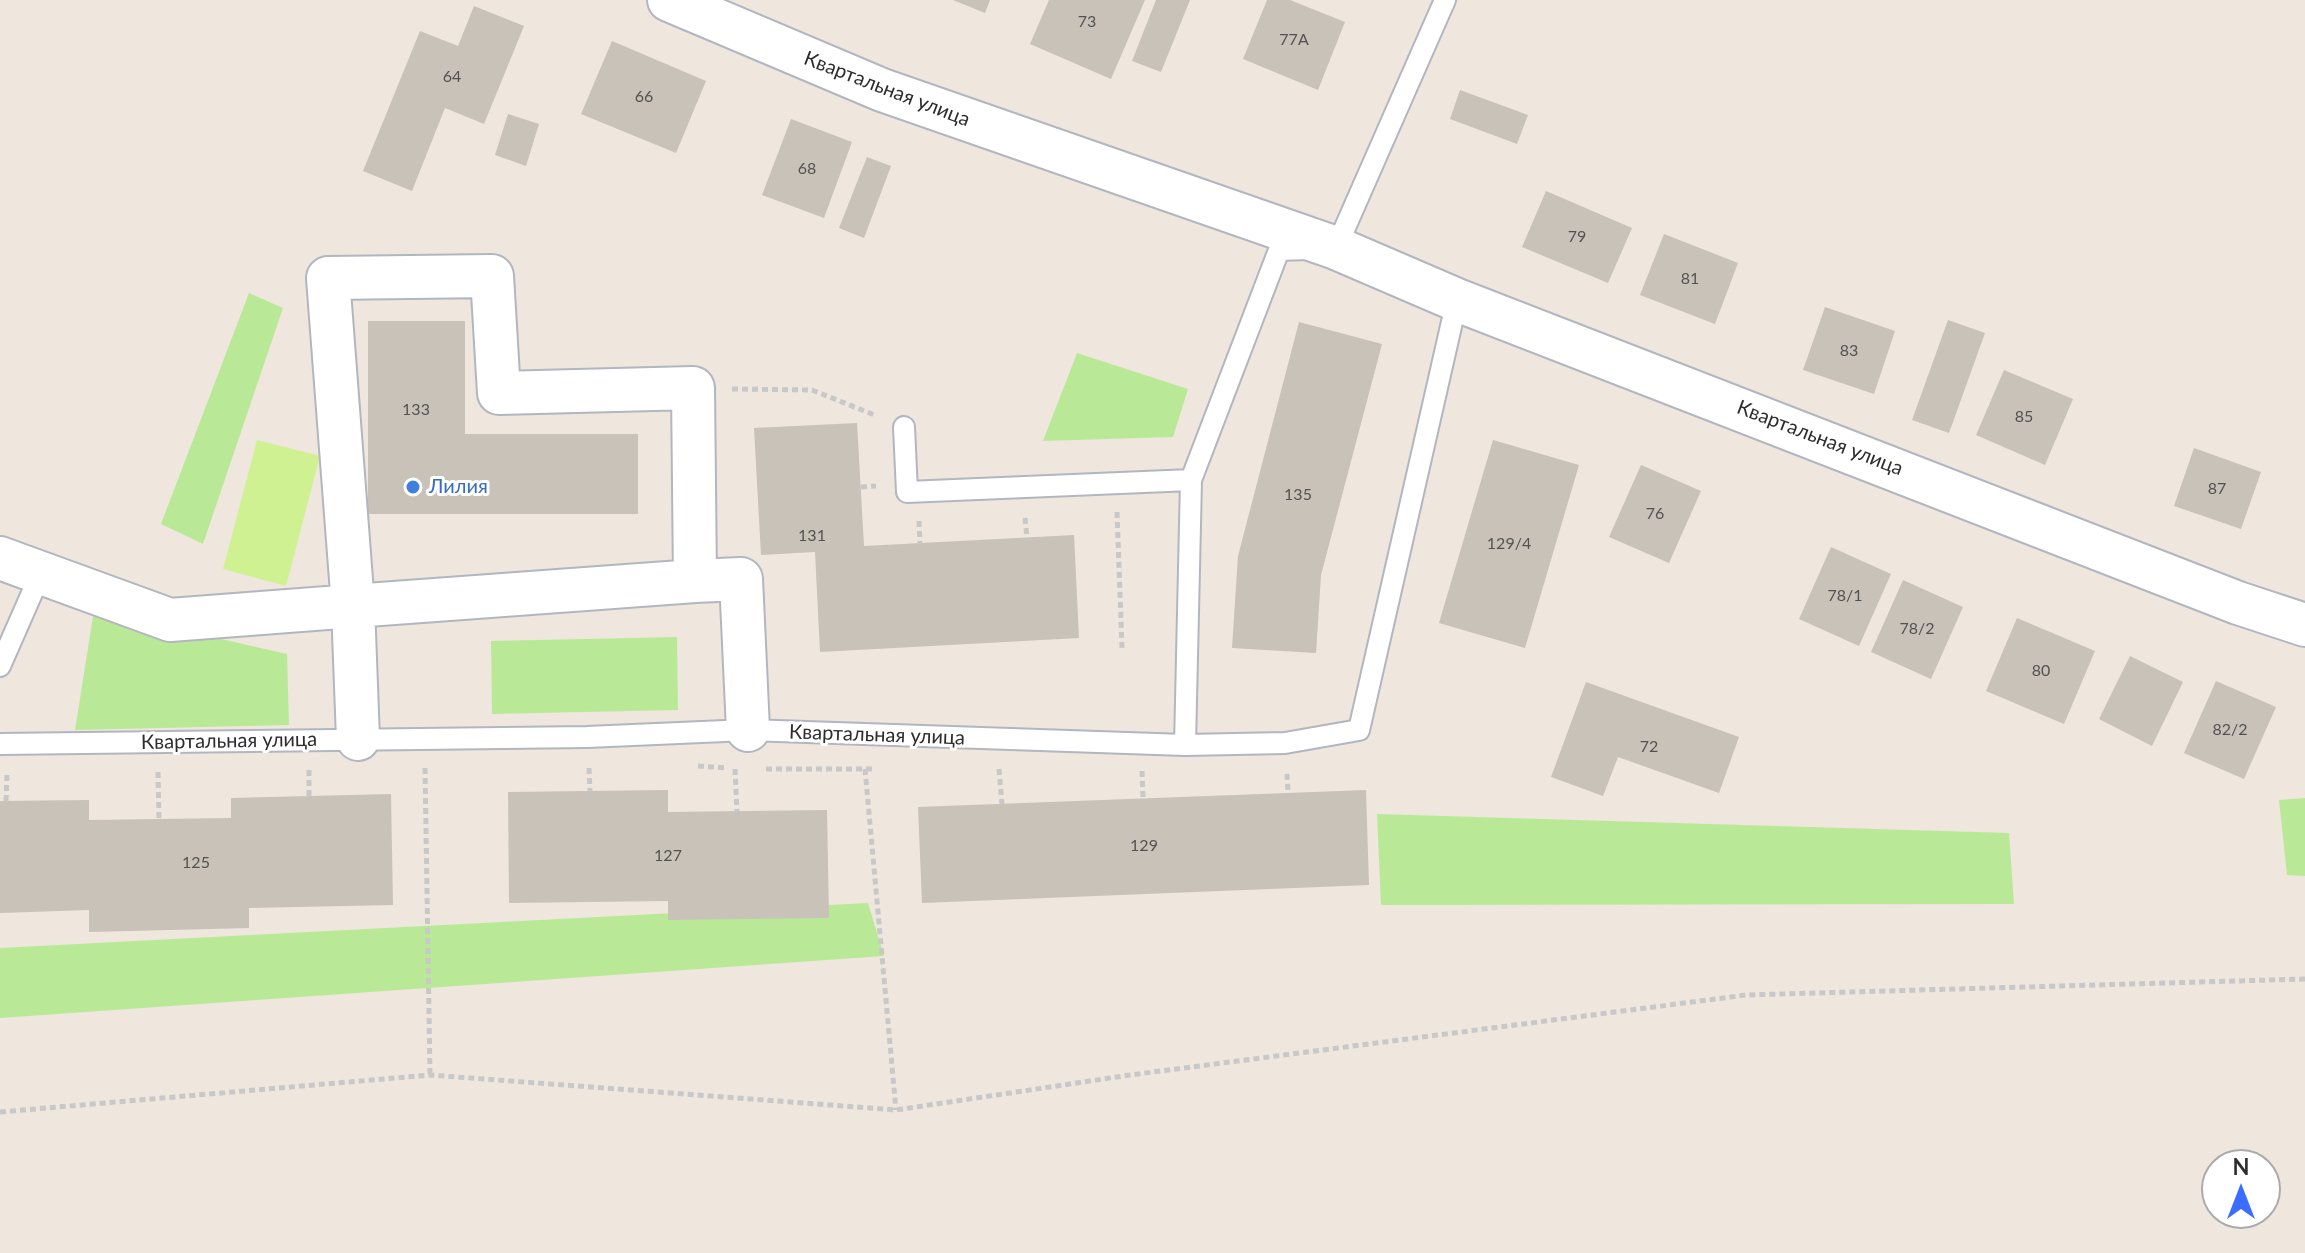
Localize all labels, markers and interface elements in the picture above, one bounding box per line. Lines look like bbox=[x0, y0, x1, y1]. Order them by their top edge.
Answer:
house number: 73 bbox=[1078, 12, 1096, 32]
house number: 77А bbox=[1279, 30, 1309, 50]
street label: Квартальная улица bbox=[801, 46, 973, 132]
house number: 64 bbox=[443, 67, 461, 87]
house number: 66 bbox=[635, 87, 653, 107]
house number: 68 bbox=[798, 159, 816, 179]
house number: 79 bbox=[1568, 227, 1586, 247]
house number: 81 bbox=[1681, 269, 1699, 289]
house number: 83 bbox=[1840, 341, 1858, 361]
street label: Квартальная улица bbox=[1734, 395, 1906, 481]
house number: 133 bbox=[402, 400, 430, 420]
house number: 85 bbox=[2015, 407, 2033, 427]
place label: Лилия bbox=[429, 475, 488, 499]
marker: Лилия bbox=[404, 478, 422, 496]
house number: 87 bbox=[2208, 479, 2226, 499]
house number: 135 bbox=[1284, 485, 1312, 505]
house number: 76 bbox=[1646, 504, 1664, 524]
house number: 131 bbox=[798, 526, 826, 546]
house number: 129/4 bbox=[1487, 534, 1531, 554]
house number: 78/1 bbox=[1827, 586, 1863, 606]
house number: 78/2 bbox=[1899, 619, 1935, 639]
house number: 80 bbox=[2032, 661, 2050, 681]
street label: Квартальная улица bbox=[789, 720, 965, 750]
house number: 82/2 bbox=[2212, 720, 2248, 740]
street label: Квартальная улица bbox=[141, 727, 317, 755]
house number: 72 bbox=[1640, 737, 1658, 757]
house number: 129 bbox=[1130, 836, 1158, 856]
house number: 127 bbox=[654, 846, 682, 866]
house number: 125 bbox=[182, 853, 210, 873]
north arrow bbox=[2201, 1149, 2281, 1229]
text: N bbox=[2233, 1153, 2249, 1180]

